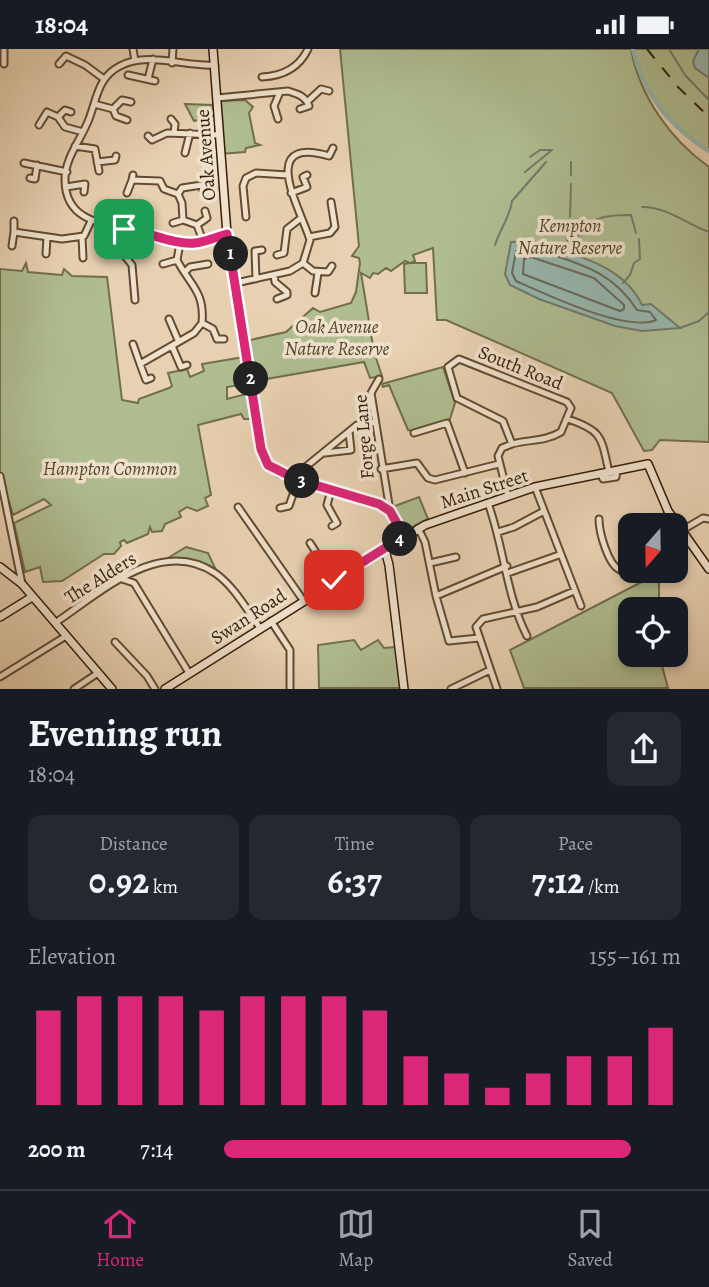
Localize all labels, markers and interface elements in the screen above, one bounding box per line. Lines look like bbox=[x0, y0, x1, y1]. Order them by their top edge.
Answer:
text: 18:04 bbox=[35, 7, 88, 42]
street label: Oak Avenue bbox=[190, 108, 222, 202]
pin bbox=[94, 199, 154, 259]
icon: arrive bbox=[105, 210, 143, 248]
park label: Kempton Nature Reserve bbox=[518, 213, 622, 261]
pin: 1 bbox=[214, 237, 248, 271]
text: 1 bbox=[227, 240, 234, 266]
park label: Oak Avenue Nature Reserve bbox=[285, 314, 389, 362]
street label: South Road bbox=[474, 339, 568, 397]
pin: 2 bbox=[233, 361, 268, 397]
text: 2 bbox=[246, 365, 255, 391]
street label: Forge Lane bbox=[347, 394, 381, 480]
park label: Hampton Common bbox=[43, 456, 177, 482]
pin: 3 bbox=[284, 463, 320, 499]
street label: Main Street bbox=[437, 463, 532, 515]
text: 3 bbox=[297, 467, 306, 493]
north arrow bbox=[618, 513, 688, 583]
map controls bbox=[618, 513, 688, 667]
pin: 4 bbox=[382, 521, 418, 557]
text: 4 bbox=[395, 525, 404, 551]
street label: The Alders bbox=[60, 546, 141, 610]
pin bbox=[304, 550, 364, 610]
icon: check bbox=[315, 561, 353, 599]
street label: Swan Road bbox=[206, 582, 292, 651]
button: locate bbox=[618, 597, 688, 667]
text: Evening run bbox=[28, 707, 222, 759]
button: share bbox=[607, 712, 681, 786]
text: 18:04 bbox=[28, 759, 75, 790]
text: Distance bbox=[99, 831, 168, 857]
text: Time bbox=[335, 831, 374, 857]
text: Pace bbox=[558, 831, 593, 857]
text: 0.92 bbox=[89, 857, 149, 905]
text: 6:37 bbox=[327, 857, 382, 905]
text: 7:12 bbox=[532, 857, 584, 905]
text: km bbox=[149, 874, 178, 900]
text: /km bbox=[584, 874, 619, 900]
text: Elevation bbox=[28, 941, 116, 972]
text: 155–161 m bbox=[589, 941, 681, 972]
text: 200 m bbox=[28, 1134, 86, 1165]
text: 7:14 bbox=[140, 1134, 173, 1165]
tab: Home bbox=[96, 1205, 144, 1273]
tab: Map bbox=[337, 1205, 375, 1273]
tab: Saved bbox=[568, 1205, 613, 1273]

